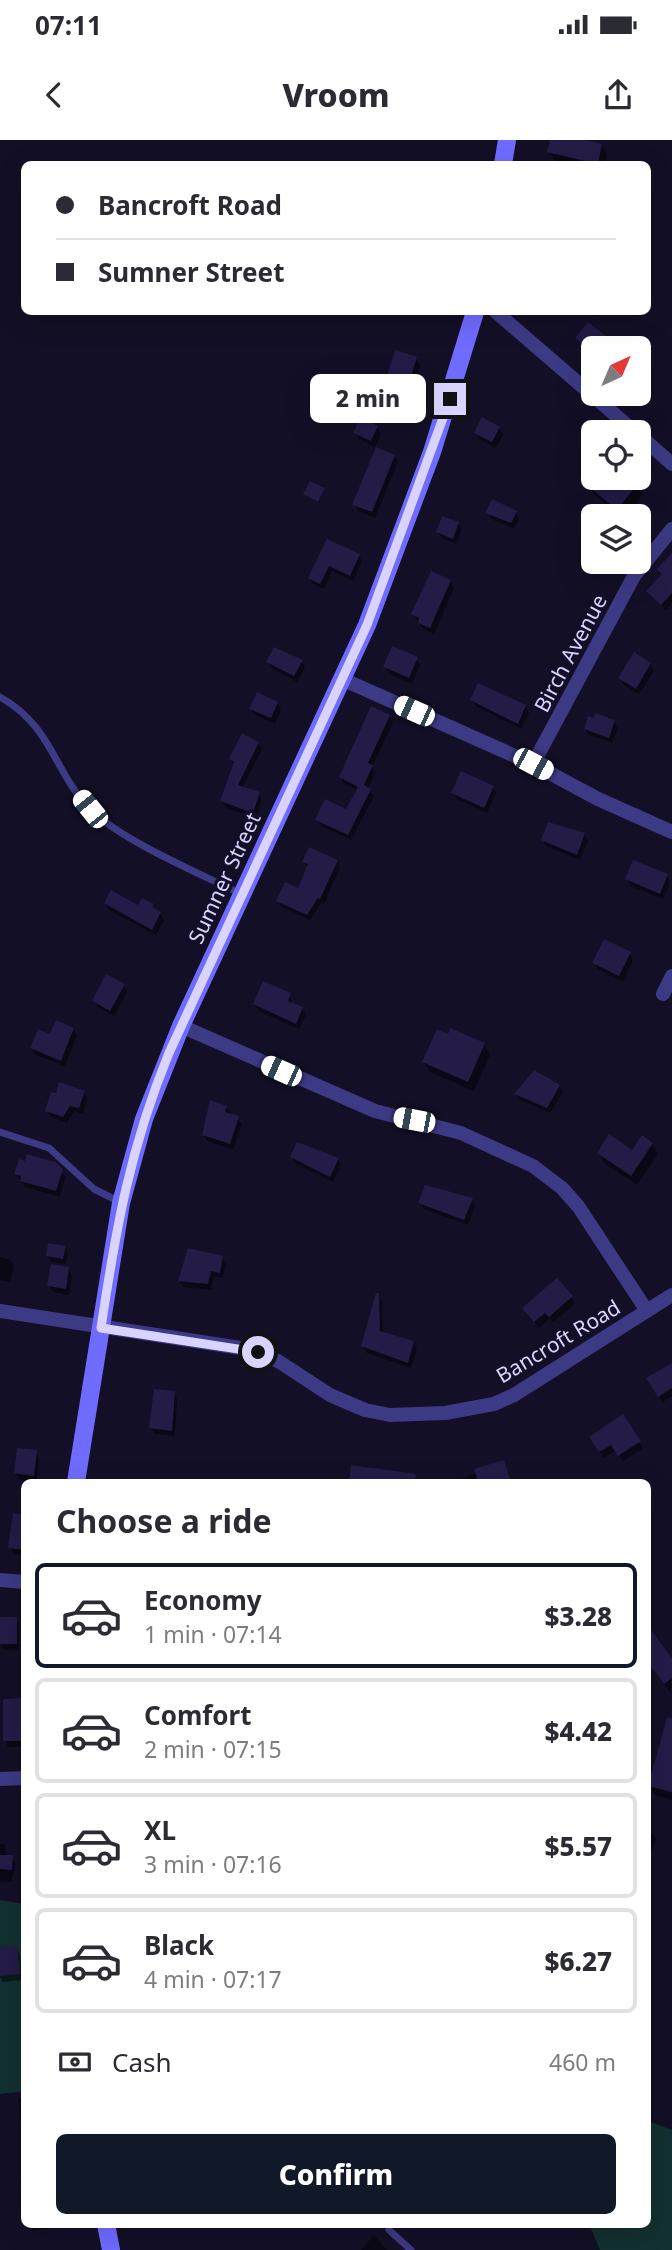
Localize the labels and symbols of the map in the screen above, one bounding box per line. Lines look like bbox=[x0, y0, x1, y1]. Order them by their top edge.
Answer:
north arrow bbox=[581, 336, 651, 406]
callout: 2 min bbox=[310, 374, 426, 424]
route end bbox=[434, 383, 466, 415]
street label: Birch Avenue bbox=[527, 589, 613, 717]
car bbox=[391, 693, 438, 729]
car bbox=[510, 745, 557, 783]
car bbox=[69, 786, 112, 832]
street label: Sumner Street bbox=[181, 807, 267, 948]
car bbox=[258, 1053, 305, 1089]
car bbox=[392, 1106, 437, 1134]
street label: Bancroft Road bbox=[491, 1293, 625, 1389]
route start bbox=[242, 1336, 274, 1368]

